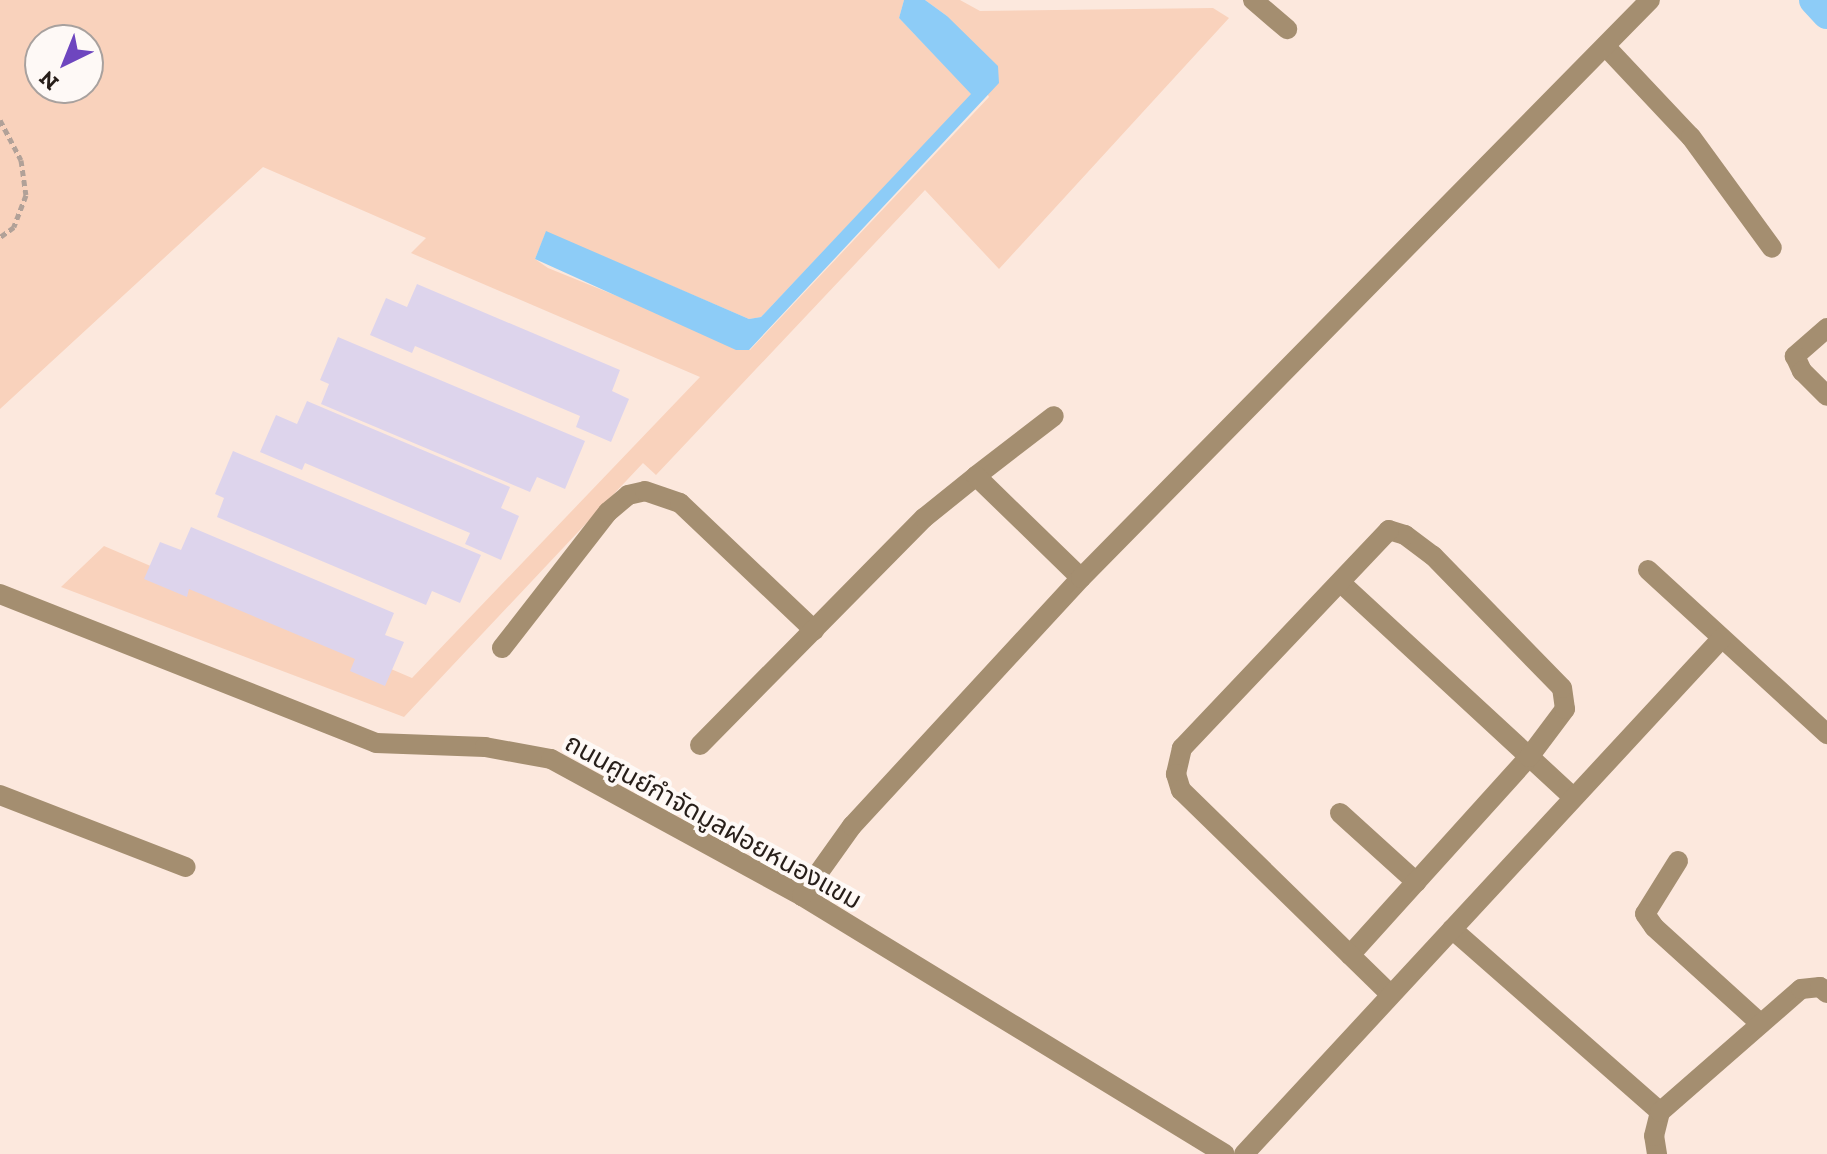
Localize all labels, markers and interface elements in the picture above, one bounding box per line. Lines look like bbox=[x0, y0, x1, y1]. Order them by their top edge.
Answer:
north arrow bbox=[24, 24, 104, 104]
text: N bbox=[33, 65, 64, 96]
street label: ถนนศูนย์กำจัดมูลฝอยหนองแขม bbox=[559, 727, 867, 917]

